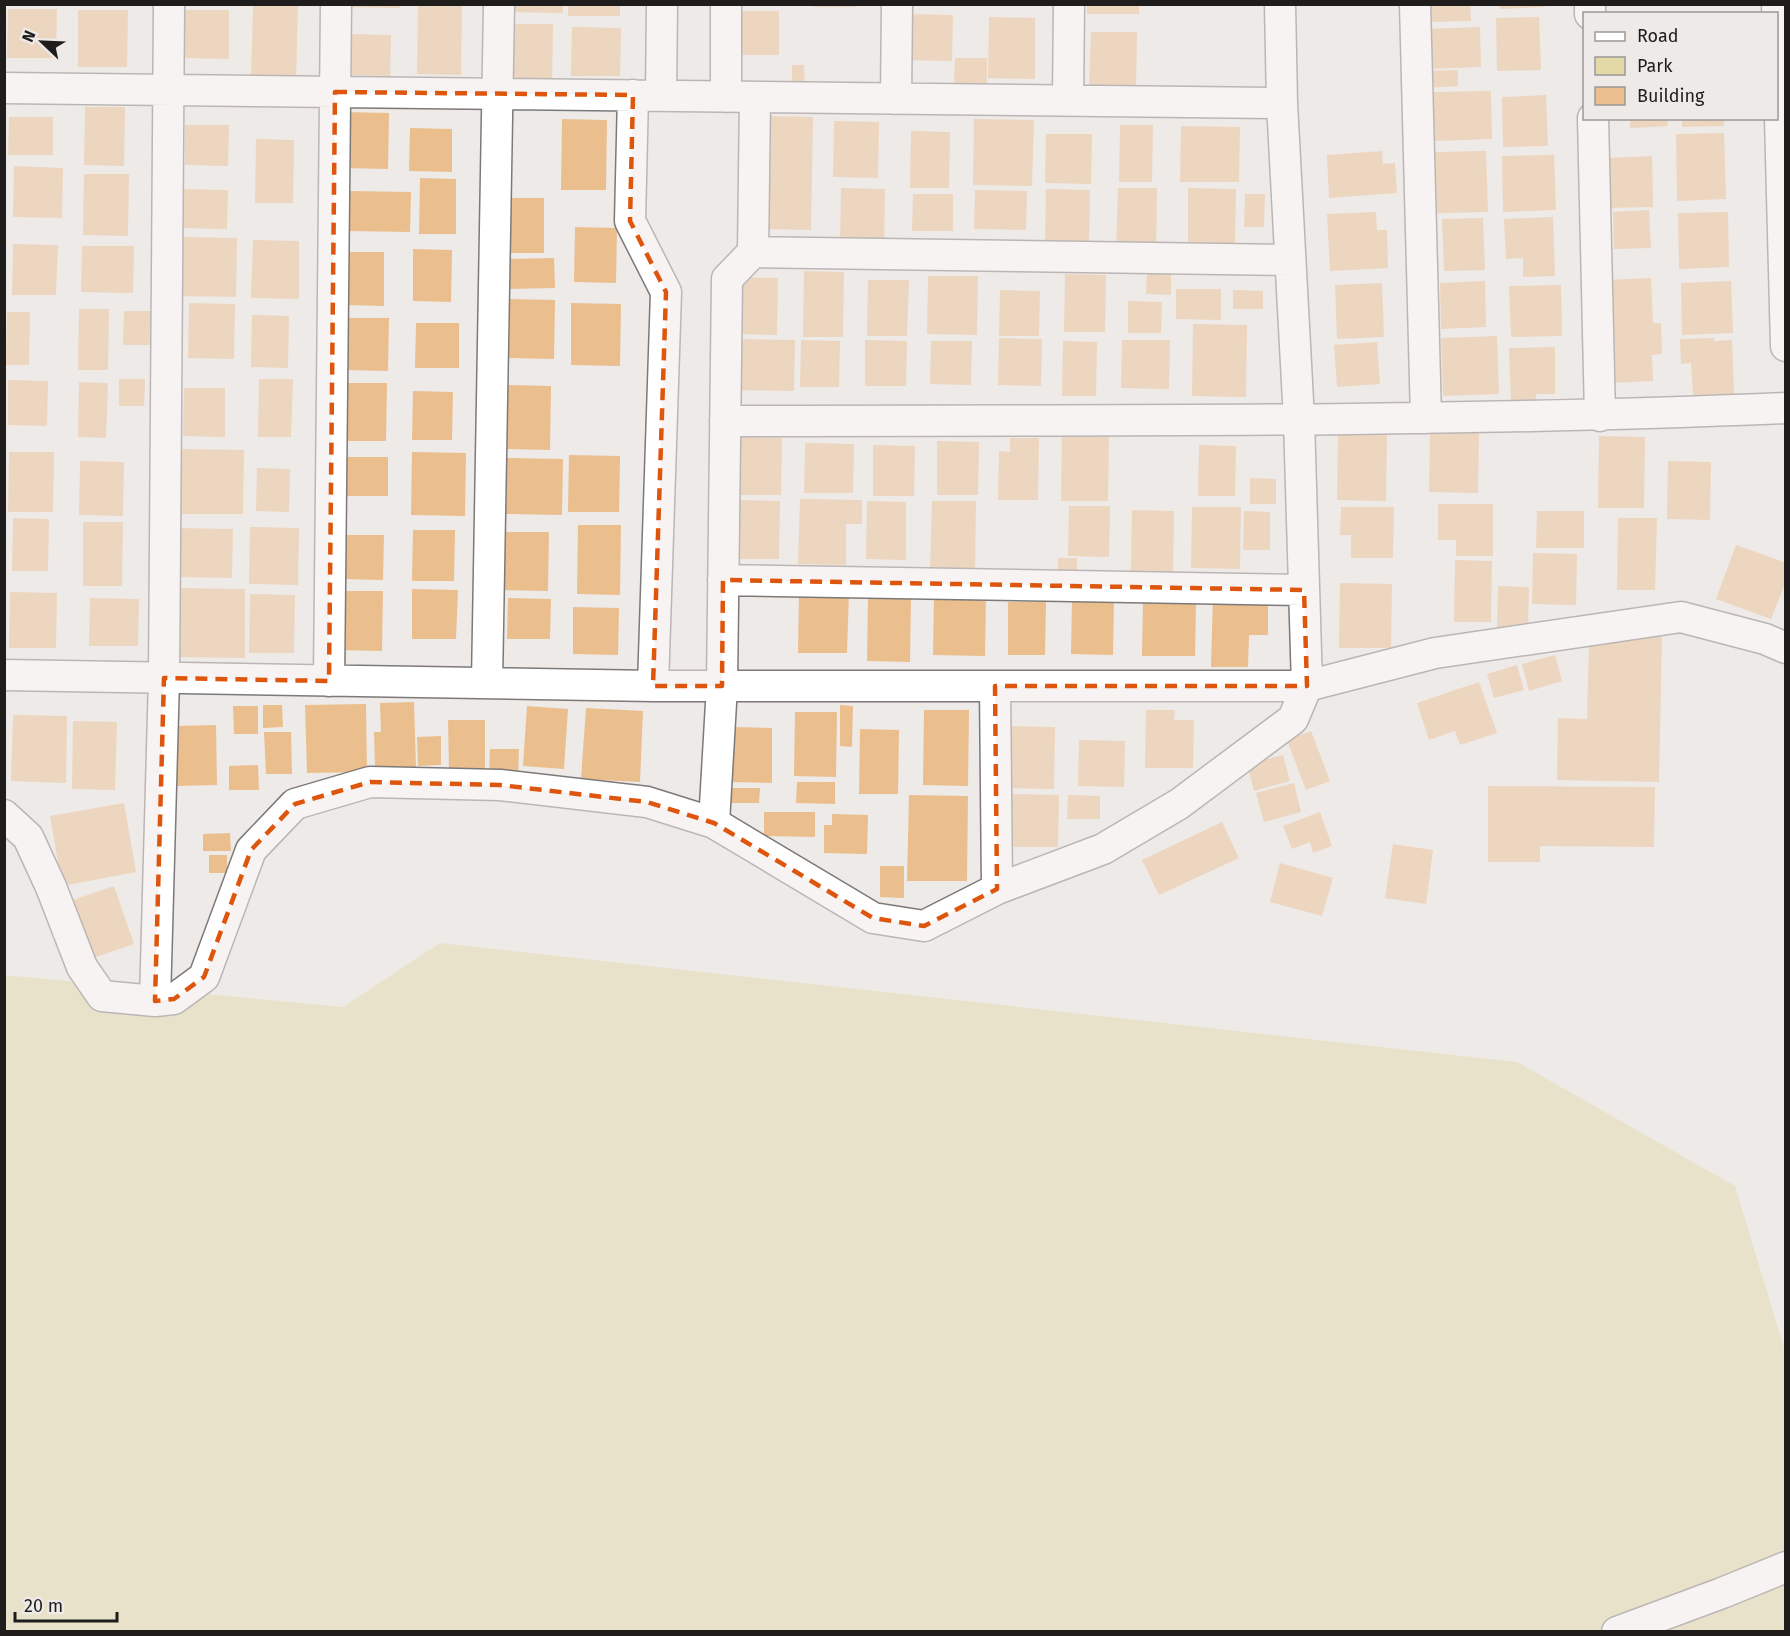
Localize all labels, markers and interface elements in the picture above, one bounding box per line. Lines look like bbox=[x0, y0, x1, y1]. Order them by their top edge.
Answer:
north arrow bbox=[12, 12, 72, 72]
legend bbox=[1583, 12, 1778, 120]
text: Road bbox=[1637, 25, 1679, 47]
text: N bbox=[18, 28, 39, 45]
text: Park bbox=[1637, 55, 1673, 77]
text: Building bbox=[1637, 85, 1705, 107]
scale bar bbox=[15, 1585, 117, 1623]
text: 20 m bbox=[24, 1595, 63, 1617]

